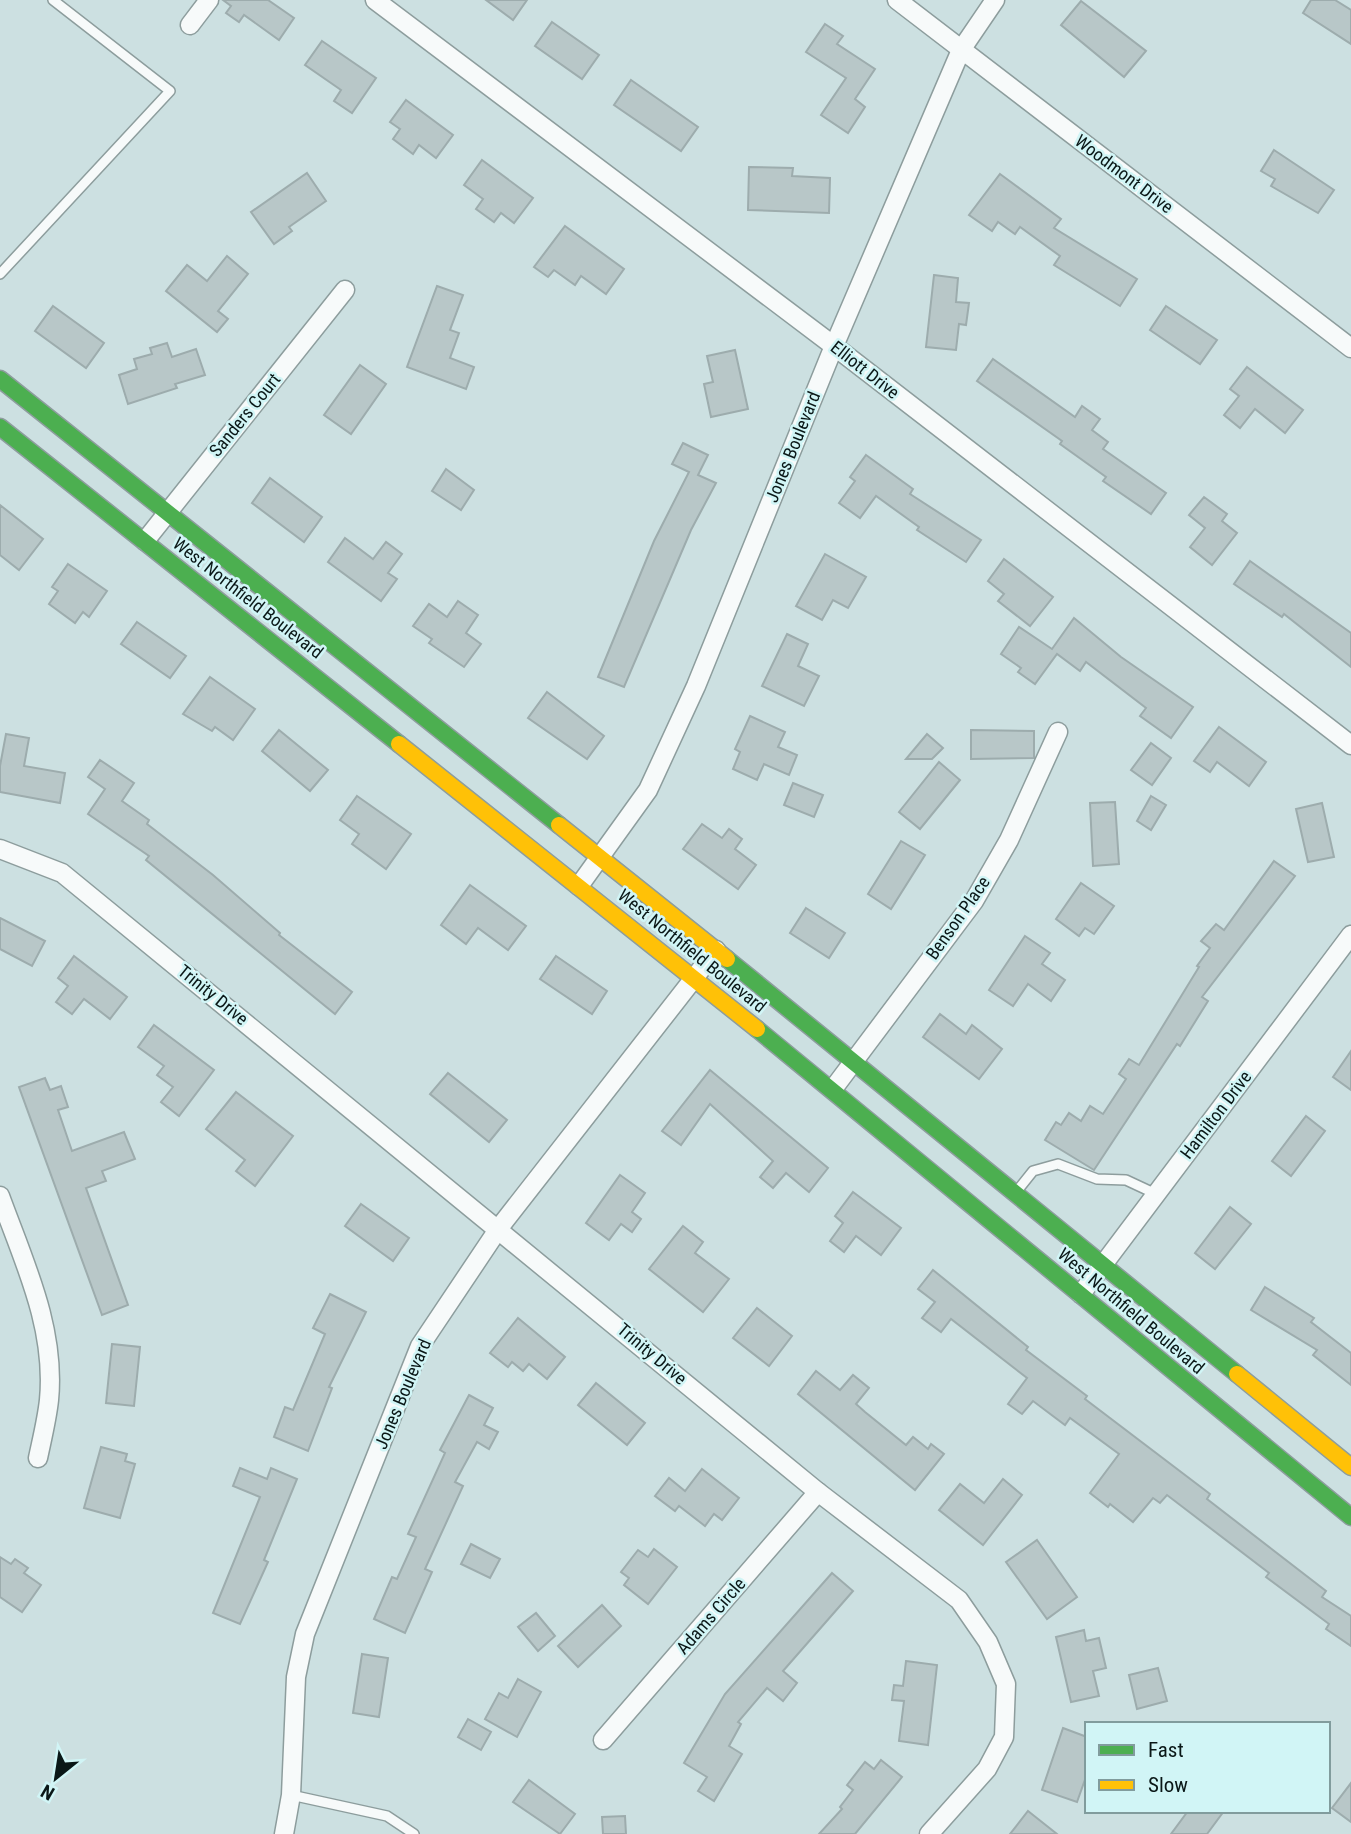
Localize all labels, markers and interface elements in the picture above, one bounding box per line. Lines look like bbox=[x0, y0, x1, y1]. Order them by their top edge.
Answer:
street label: Woodmont Drive bbox=[1071, 130, 1177, 217]
street label: Elliott Drive bbox=[827, 336, 904, 403]
street label: Sanders Court bbox=[205, 369, 285, 461]
street label: Jones Boulevard bbox=[761, 388, 824, 505]
street label: West Northfield Boulevard bbox=[169, 533, 328, 663]
street label: Benson Place bbox=[921, 872, 994, 963]
street label: West Northfield Boulevard bbox=[614, 884, 771, 1017]
street label: Trinity Drive bbox=[174, 960, 253, 1029]
street label: Hamilton Drive bbox=[1176, 1067, 1255, 1163]
street label: West Northfield Boulevard bbox=[1054, 1243, 1209, 1378]
street label: Trinity Drive bbox=[613, 1319, 691, 1389]
street label: Jones Boulevard bbox=[370, 1336, 435, 1452]
street label: Adams Circle bbox=[672, 1573, 749, 1658]
legend bbox=[1085, 1722, 1330, 1813]
text: Fast bbox=[1148, 1738, 1184, 1762]
north arrow bbox=[21, 1743, 91, 1813]
text: Slow bbox=[1148, 1773, 1188, 1797]
text: N bbox=[37, 1779, 59, 1805]

